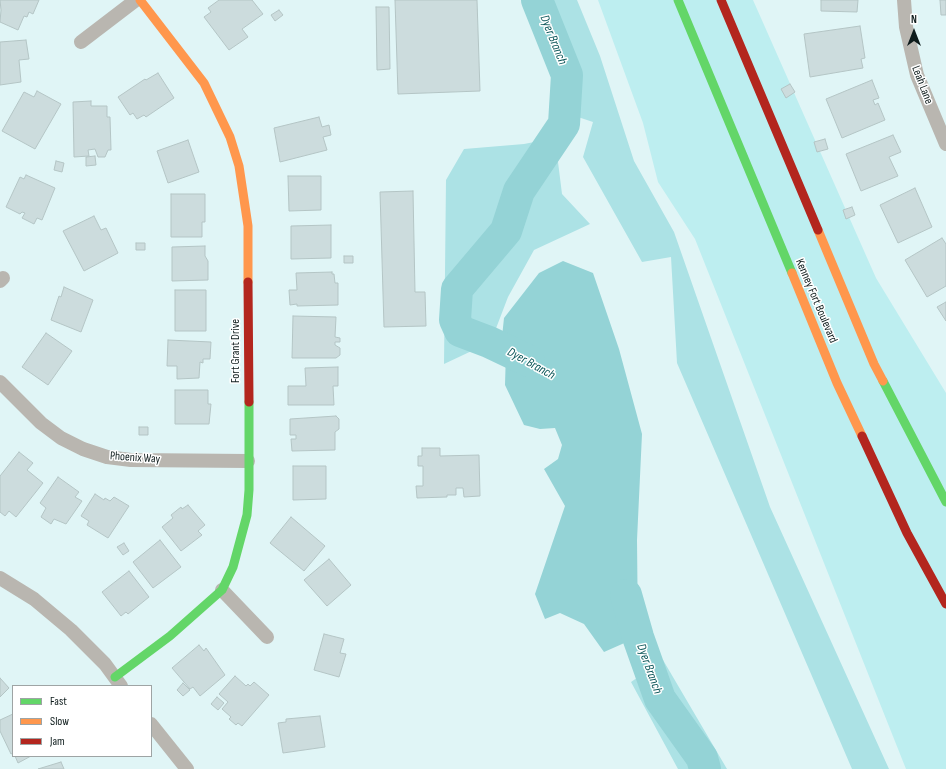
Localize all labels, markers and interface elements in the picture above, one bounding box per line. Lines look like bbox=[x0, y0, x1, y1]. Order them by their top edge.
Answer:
north arrow bbox=[894, 12, 934, 52]
water label: Dyer Branch bbox=[536, 13, 570, 67]
text: N bbox=[911, 13, 917, 26]
street label: Leah Lane bbox=[908, 64, 936, 106]
street label: Kenney Fort Boulevard bbox=[792, 257, 840, 345]
street label: Fort Grant Drive bbox=[229, 319, 243, 383]
water label: Dyer Branch bbox=[504, 345, 558, 383]
street label: Phoenix Way bbox=[109, 449, 161, 467]
water label: Dyer Branch bbox=[633, 642, 665, 696]
legend bbox=[12, 685, 152, 757]
text: Fast bbox=[50, 694, 67, 709]
text: Slow bbox=[50, 714, 69, 729]
text: Jam bbox=[50, 734, 65, 749]

